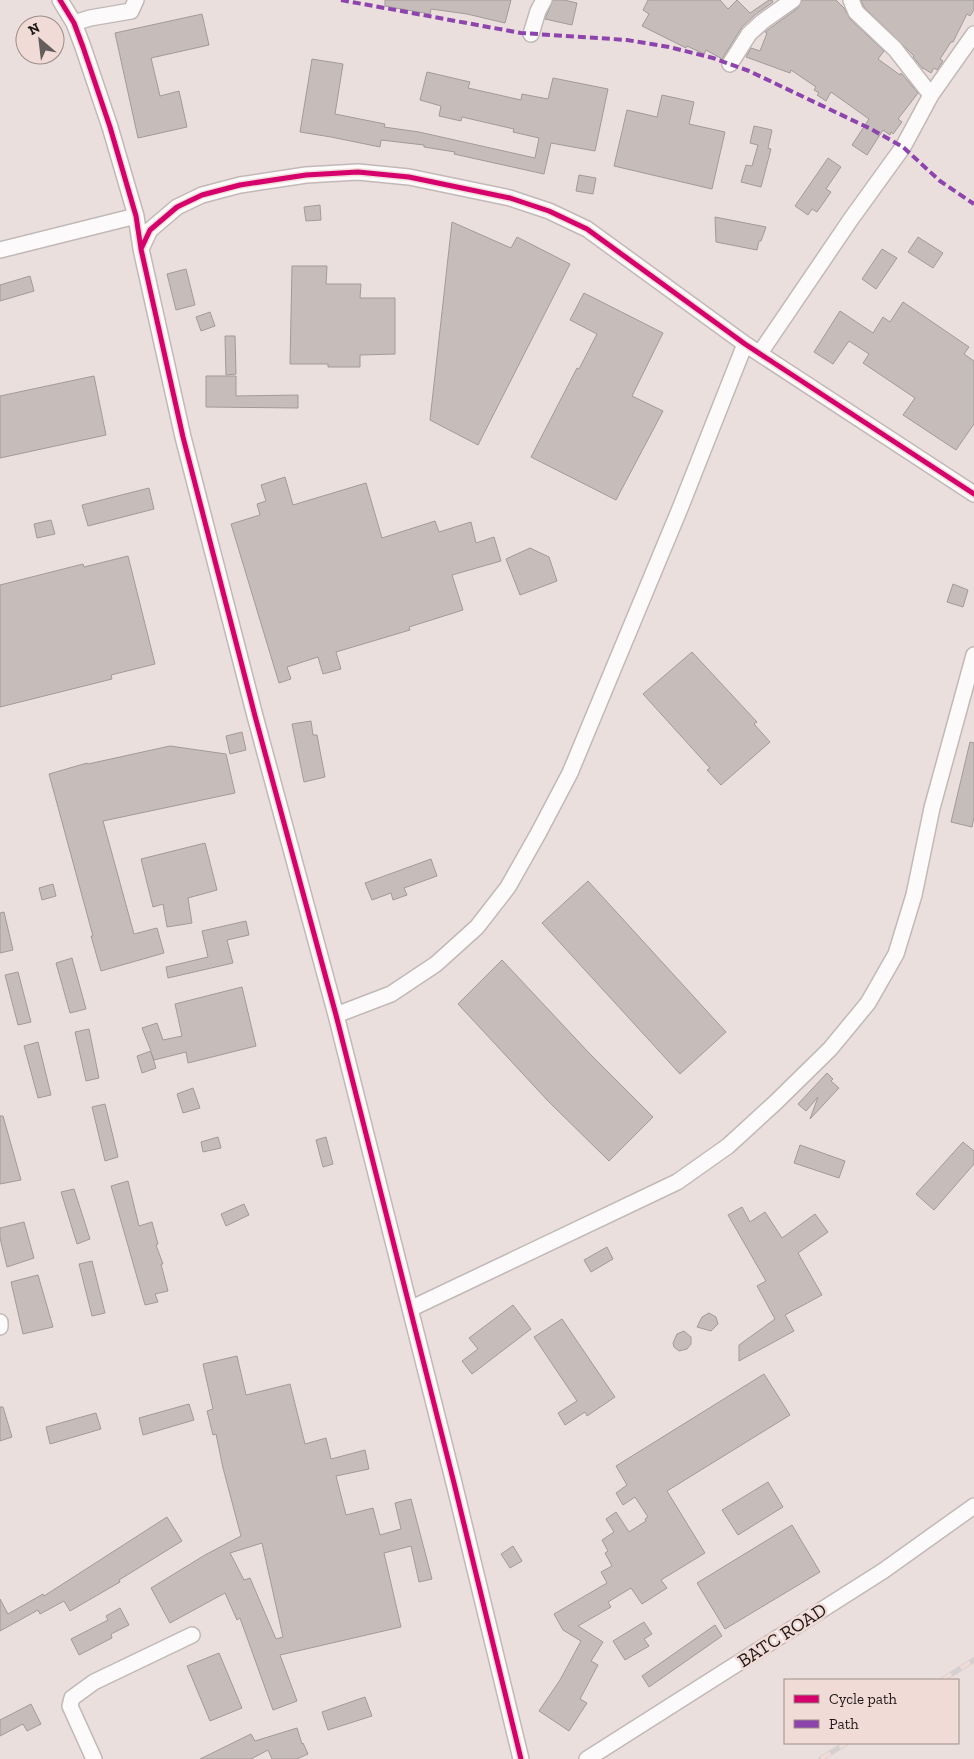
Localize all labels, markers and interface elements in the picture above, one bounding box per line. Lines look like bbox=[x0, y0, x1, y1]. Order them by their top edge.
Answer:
north arrow bbox=[15, 15, 65, 65]
text: N bbox=[25, 19, 43, 39]
street label: BATC ROAD bbox=[733, 1598, 831, 1672]
legend bbox=[784, 1679, 959, 1744]
text: Cycle path bbox=[829, 1690, 898, 1708]
text: Path bbox=[829, 1715, 859, 1733]

